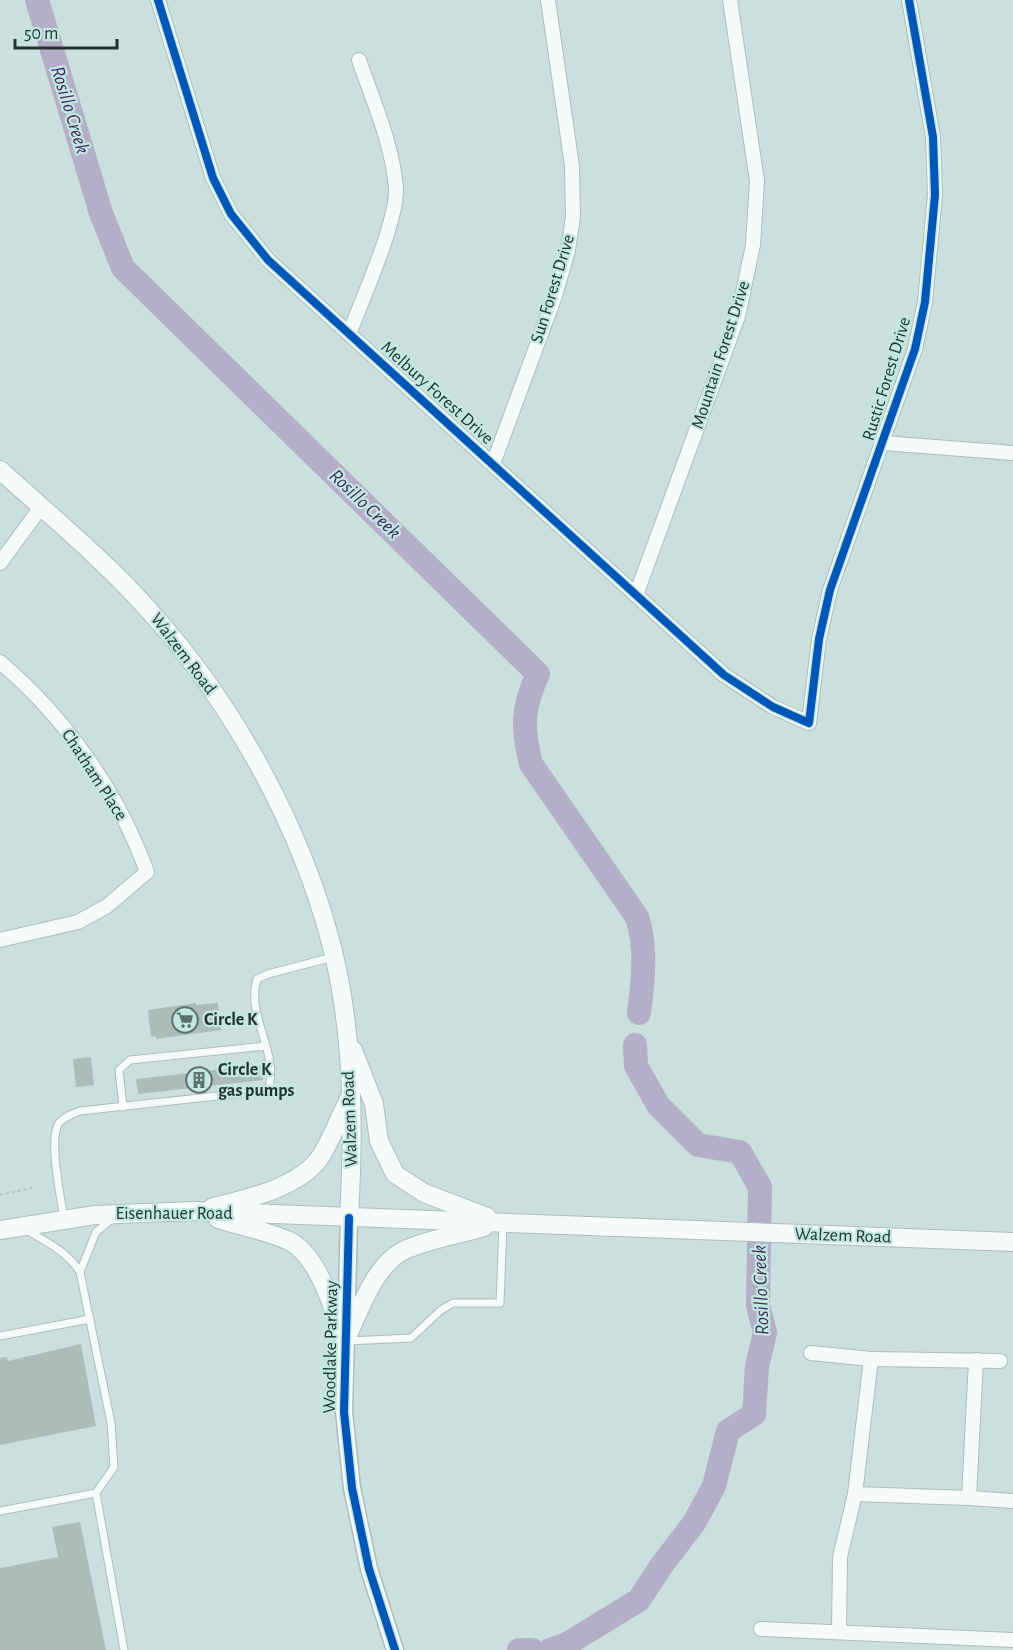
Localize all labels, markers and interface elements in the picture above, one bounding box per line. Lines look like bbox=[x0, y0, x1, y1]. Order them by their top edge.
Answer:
scale bar bbox=[15, 12, 117, 50]
text: 50 m bbox=[24, 25, 58, 43]
water label: Rosillo Creek bbox=[47, 64, 93, 156]
street label: Sun Forest Drive bbox=[528, 233, 578, 345]
street label: Mountain Forest Drive bbox=[689, 279, 753, 431]
street label: Rustic Forest Drive bbox=[860, 315, 914, 443]
street label: Melbury Forest Drive bbox=[377, 338, 497, 448]
water label: Rosillo Creek bbox=[326, 465, 404, 543]
street label: Walzem Road bbox=[147, 610, 219, 698]
street label: Chatham Place bbox=[58, 726, 130, 824]
supermarket icon: Circle K bbox=[170, 1005, 200, 1035]
place label: Circle K bbox=[204, 1011, 258, 1029]
place label: Circle K gas pumps bbox=[218, 1061, 295, 1100]
building icon: Circle K gas pumps bbox=[184, 1065, 214, 1095]
street label: Walzem Road bbox=[339, 1070, 361, 1168]
street label: Eisenhauer Road bbox=[116, 1205, 233, 1223]
street label: Walzem Road bbox=[794, 1225, 892, 1247]
water label: Rosillo Creek bbox=[749, 1245, 773, 1335]
street label: Woodlake Parkway bbox=[321, 1280, 341, 1414]

